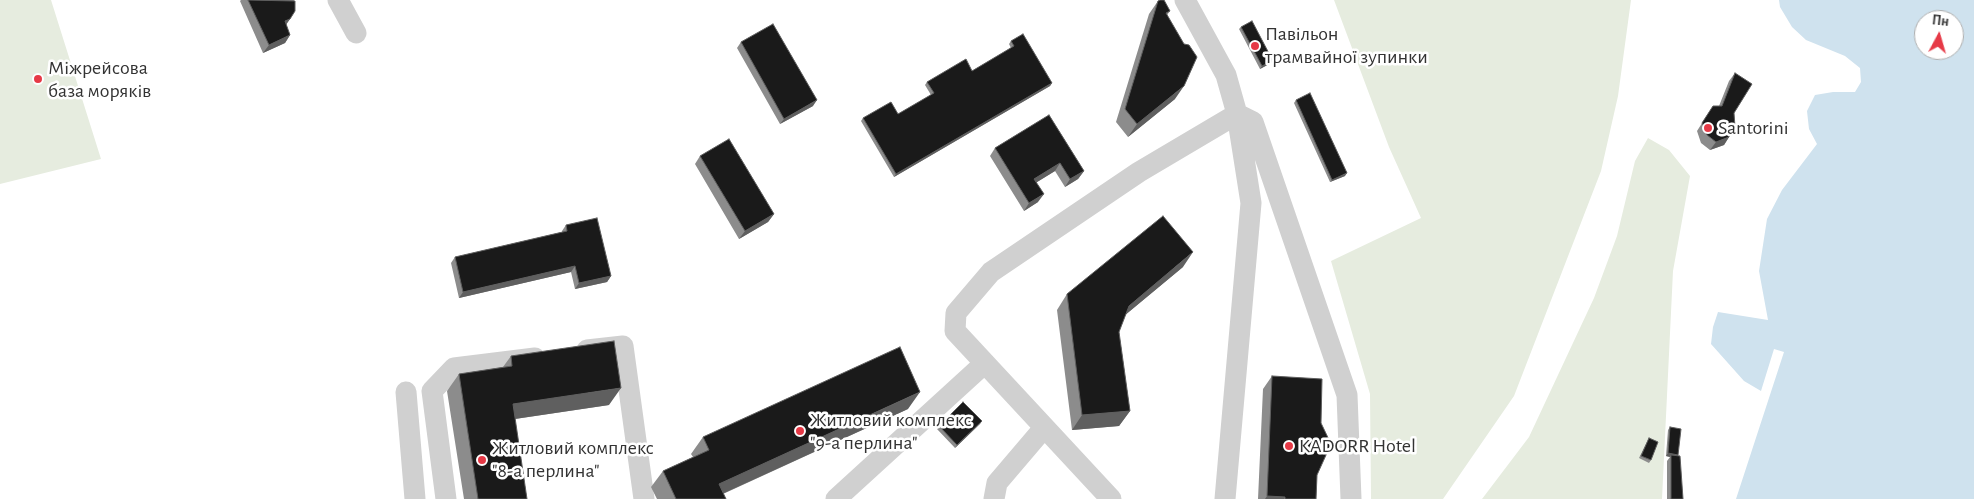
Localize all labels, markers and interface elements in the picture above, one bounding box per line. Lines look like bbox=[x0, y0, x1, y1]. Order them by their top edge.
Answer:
north arrow bbox=[1914, 10, 1964, 60]
text: Пн bbox=[1931, 13, 1950, 29]
place label: Павільон трамвайної зупинки bbox=[1265, 22, 1428, 69]
marker: Павільон трамвайної зупинки bbox=[1249, 40, 1261, 52]
place label: Міжрейсова база моряків bbox=[48, 56, 151, 103]
marker: Міжрейсова база моряків bbox=[32, 73, 44, 85]
place label: Santorini bbox=[1718, 116, 1789, 140]
marker: Santorini bbox=[1702, 122, 1714, 134]
place label: Житловий комплекс "9-а перлина" bbox=[810, 408, 972, 455]
marker: Житловий комплекс "9-а перлина" bbox=[794, 425, 806, 437]
place label: KADORR Hotel bbox=[1299, 434, 1416, 458]
place label: Житловий комплекс "8-а перлина" bbox=[492, 436, 654, 483]
marker: KADORR Hotel bbox=[1283, 440, 1295, 452]
marker: Житловий комплекс "8-а перлина" bbox=[476, 454, 488, 466]

